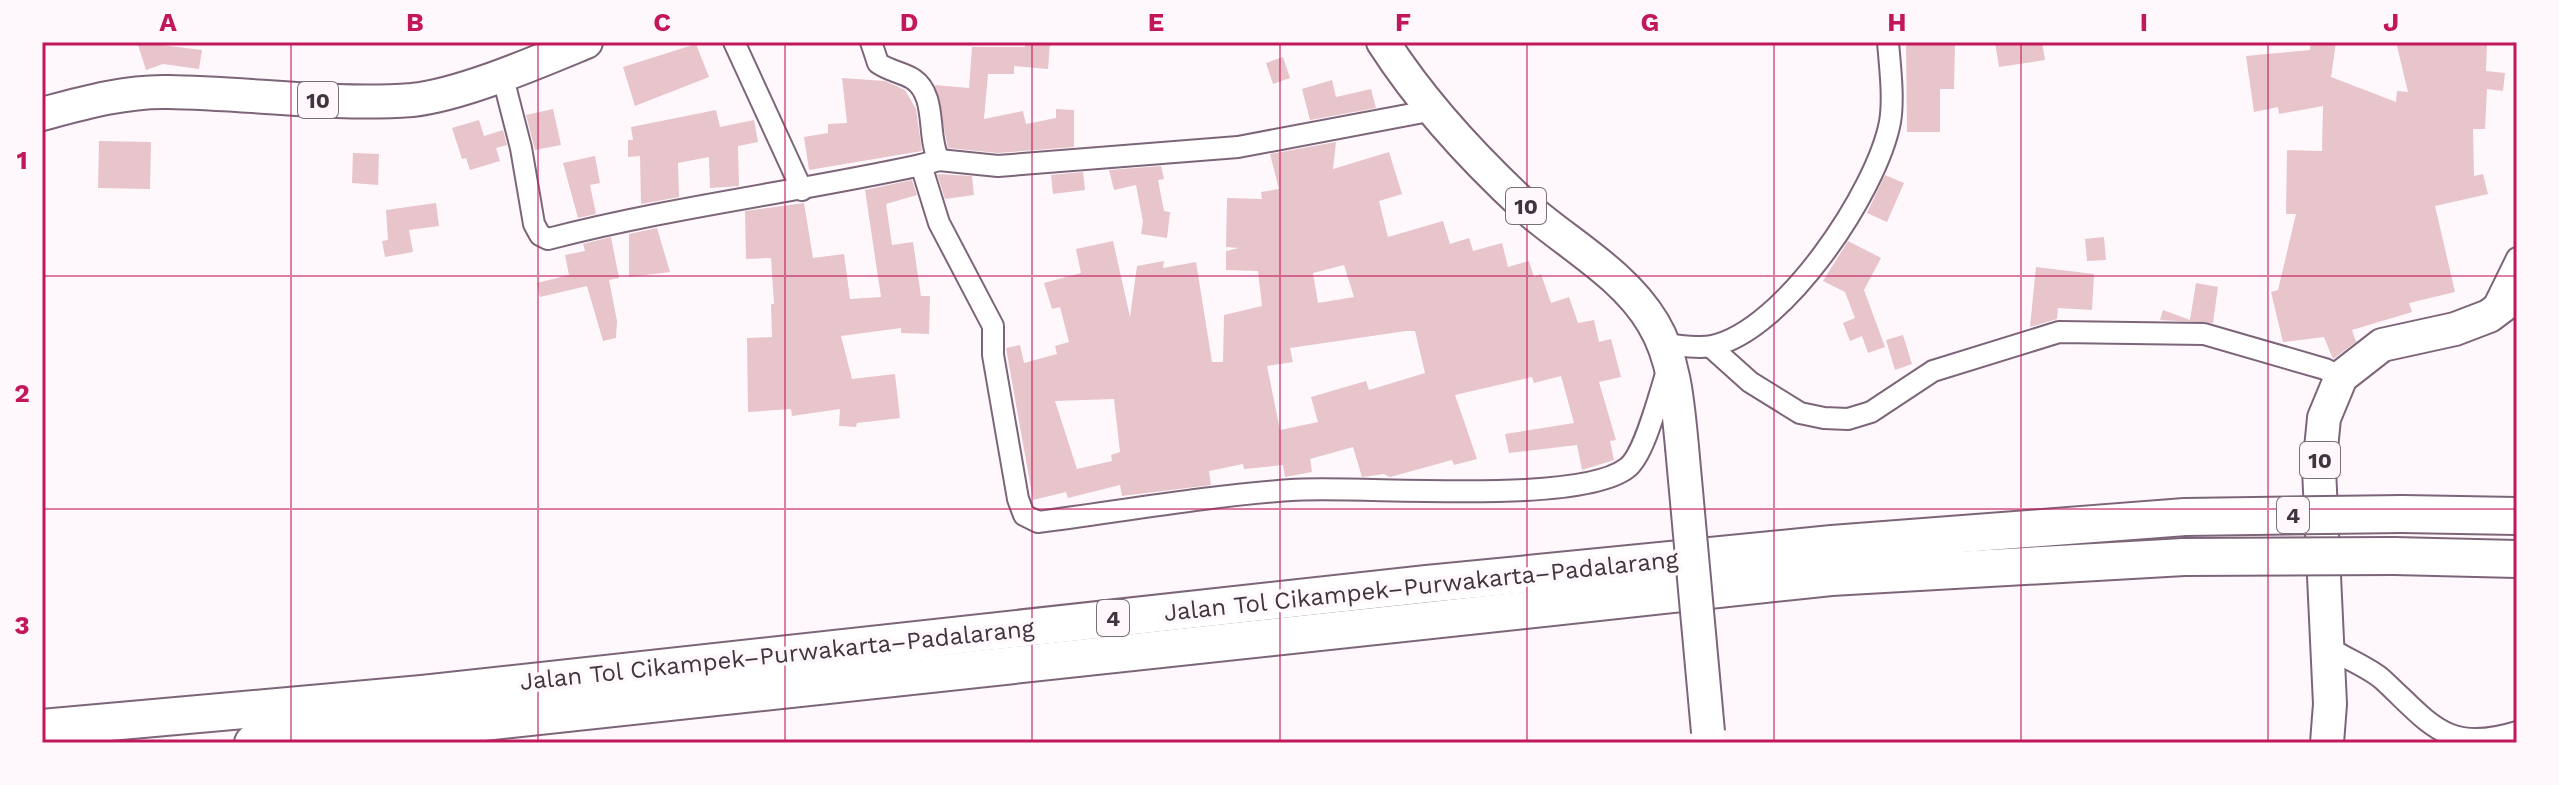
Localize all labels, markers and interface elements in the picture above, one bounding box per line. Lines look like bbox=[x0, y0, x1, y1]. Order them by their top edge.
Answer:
text: A bbox=[159, 7, 177, 37]
text: B bbox=[406, 7, 424, 37]
text: C bbox=[653, 7, 671, 37]
text: D bbox=[900, 7, 918, 37]
text: E bbox=[1148, 7, 1164, 37]
text: F bbox=[1395, 7, 1411, 37]
text: G bbox=[1641, 7, 1659, 37]
text: H bbox=[1887, 7, 1907, 37]
text: I bbox=[2140, 7, 2148, 37]
text: J bbox=[2383, 7, 2399, 37]
road number: 10 bbox=[298, 82, 338, 118]
text: 1 bbox=[16, 145, 28, 175]
road number: 10 bbox=[1506, 188, 1546, 224]
text: 2 bbox=[14, 378, 30, 408]
road number: 10 bbox=[2300, 442, 2340, 478]
road number: 4 bbox=[2277, 497, 2309, 533]
street label: Jalan Tol Cikampek–Purwakarta–Padalarang bbox=[1162, 545, 1680, 627]
road number: 4 bbox=[1097, 600, 1129, 636]
text: 3 bbox=[14, 610, 30, 640]
street label: Jalan Tol Cikampek–Purwakarta–Padalarang bbox=[518, 614, 1036, 696]

